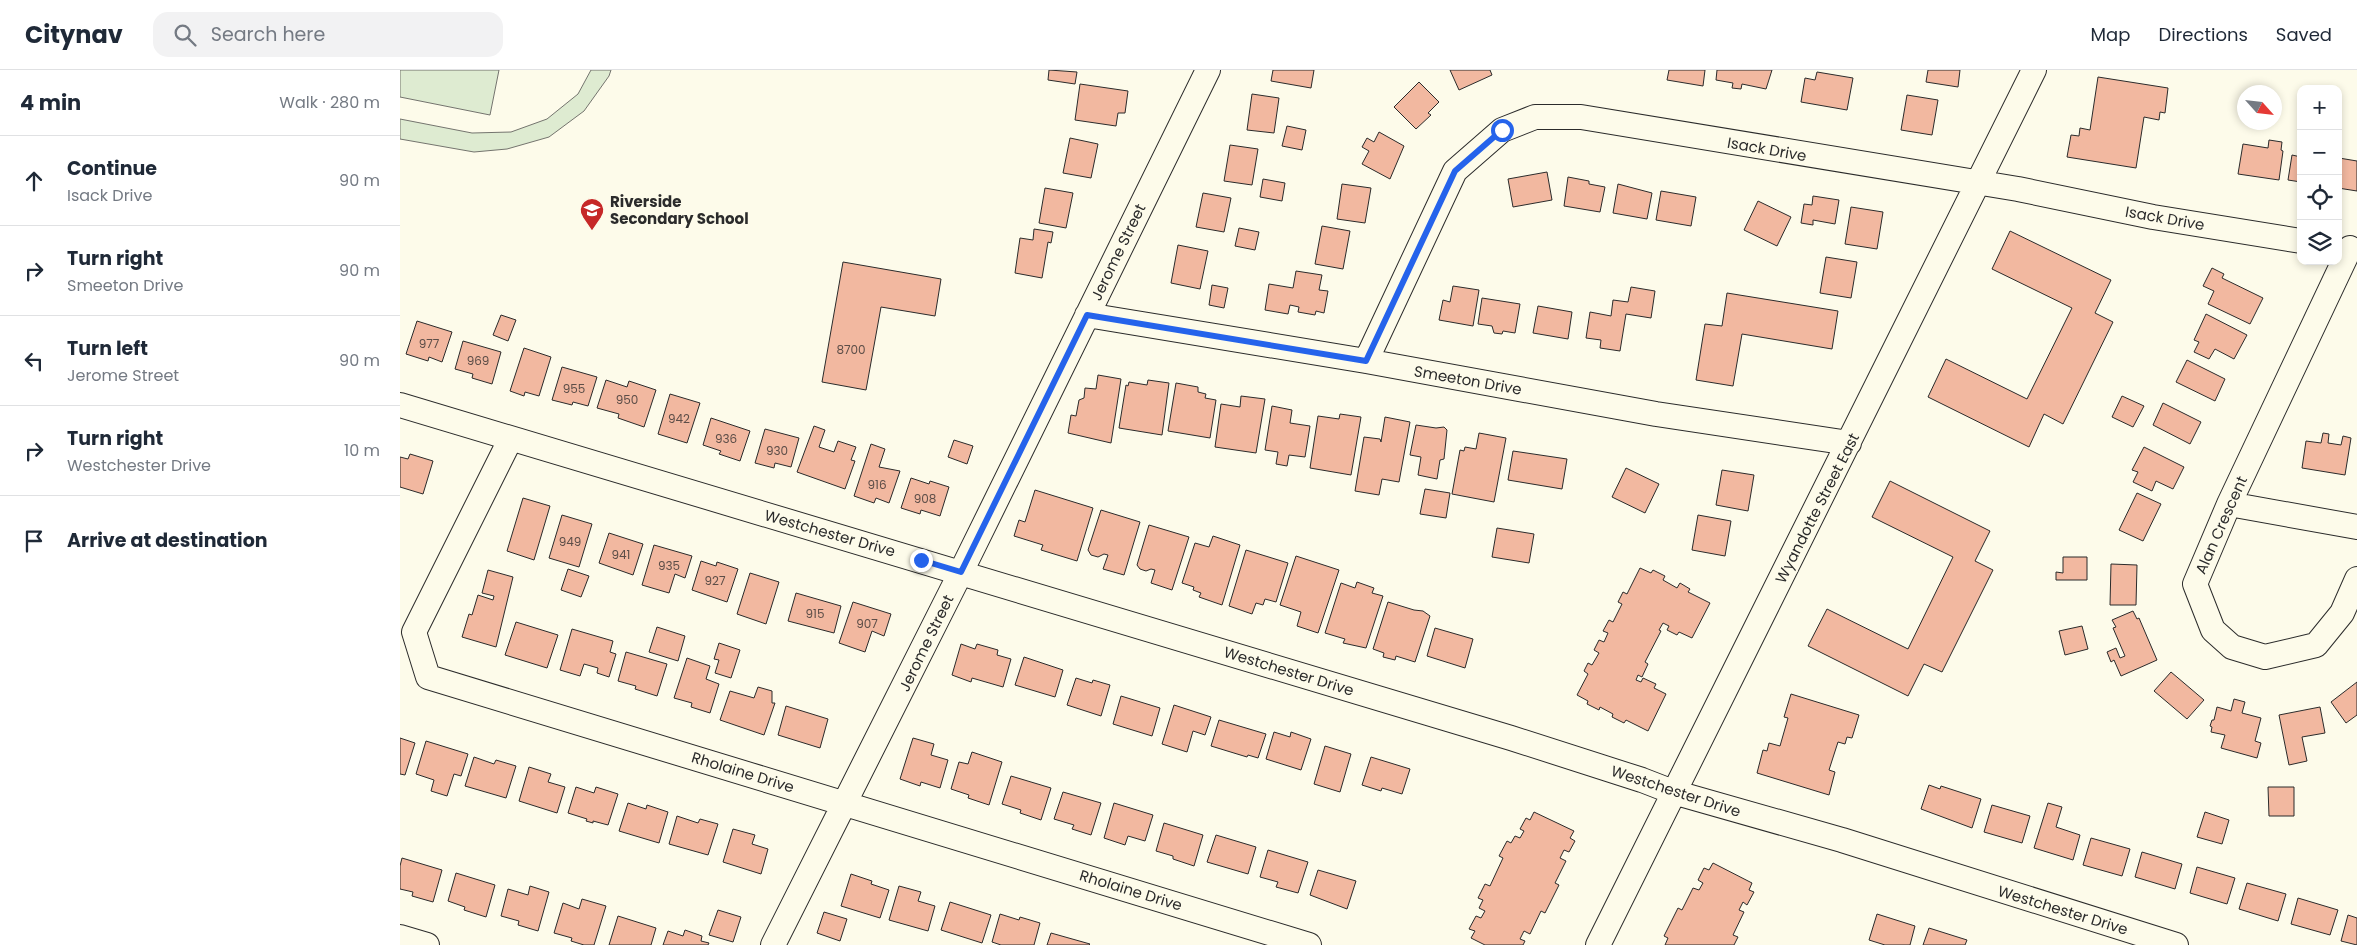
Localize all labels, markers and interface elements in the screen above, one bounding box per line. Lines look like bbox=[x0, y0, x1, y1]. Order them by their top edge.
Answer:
search box bbox=[153, 12, 503, 57]
text: Citynav bbox=[25, 18, 123, 51]
icon: search bbox=[171, 21, 199, 49]
text: Search here bbox=[211, 21, 325, 48]
text: Map bbox=[2091, 22, 2130, 47]
text: Directions bbox=[2158, 22, 2248, 47]
text: Saved bbox=[2276, 22, 2332, 47]
north arrow bbox=[2237, 85, 2282, 130]
map controls bbox=[2297, 85, 2342, 265]
button: + bbox=[2297, 85, 2342, 130]
text: 4 min bbox=[20, 88, 81, 117]
text: Walk · 280 m bbox=[279, 91, 380, 114]
route start bbox=[1491, 119, 1514, 142]
button: − bbox=[2297, 130, 2342, 175]
street label: Isack Drive bbox=[1726, 132, 1808, 166]
text: Continue bbox=[67, 155, 157, 182]
icon: ahead bbox=[20, 167, 48, 195]
text: 90 m bbox=[339, 169, 380, 192]
button: locate bbox=[2297, 175, 2342, 220]
text: Isack Drive bbox=[67, 184, 152, 207]
place label: Riverside Secondary School bbox=[610, 191, 749, 229]
school or university icon: Riverside Secondary School bbox=[579, 197, 605, 231]
street label: Jerome Street bbox=[1086, 200, 1150, 304]
street label: Isack Drive bbox=[2124, 201, 2206, 235]
button: layers bbox=[2297, 220, 2342, 265]
text: Turn right bbox=[67, 245, 163, 272]
icon: right bbox=[20, 257, 48, 285]
text: 90 m bbox=[339, 259, 380, 282]
text: Smeeton Drive bbox=[67, 274, 183, 297]
text: Turn left bbox=[67, 335, 148, 362]
house number: 977 bbox=[419, 335, 440, 352]
house number: 8700 bbox=[836, 341, 866, 358]
icon: left bbox=[20, 347, 48, 375]
text: 90 m bbox=[339, 349, 380, 372]
house number: 969 bbox=[467, 352, 489, 369]
street label: Smeeton Drive bbox=[1412, 360, 1524, 400]
text: Jerome Street bbox=[67, 364, 179, 387]
house number: 955 bbox=[563, 380, 585, 397]
house number: 950 bbox=[616, 391, 638, 408]
house number: 942 bbox=[668, 410, 690, 427]
text: Turn right bbox=[67, 425, 163, 452]
street label: Wyandotte Street East bbox=[1770, 429, 1864, 587]
house number: 936 bbox=[715, 430, 737, 447]
icon: right bbox=[20, 437, 48, 465]
text: 10 m bbox=[344, 439, 380, 462]
house number: 930 bbox=[766, 442, 788, 459]
text: Westchester Drive bbox=[67, 454, 211, 477]
street label: Alan Crescent bbox=[2190, 473, 2252, 577]
house number: 916 bbox=[867, 476, 887, 493]
house number: 908 bbox=[914, 490, 936, 507]
street label: Westchester Drive bbox=[762, 504, 898, 562]
icon: arrive bbox=[20, 527, 48, 555]
text: Arrive at destination bbox=[67, 527, 268, 554]
house number: 949 bbox=[559, 533, 581, 550]
house number: 941 bbox=[612, 546, 630, 563]
route end bbox=[910, 549, 933, 572]
house number: 935 bbox=[658, 557, 680, 574]
house number: 927 bbox=[704, 572, 726, 589]
street label: Jerome Street bbox=[894, 591, 958, 695]
house number: 915 bbox=[806, 605, 824, 622]
house number: 907 bbox=[856, 615, 878, 632]
street label: Westchester Drive bbox=[1221, 641, 1357, 701]
street label: Rholaine Drive bbox=[689, 746, 797, 798]
street label: Westchester Drive bbox=[1609, 760, 1743, 822]
street label: Rholaine Drive bbox=[1077, 864, 1185, 916]
street label: Westchester Drive bbox=[1995, 880, 2131, 940]

